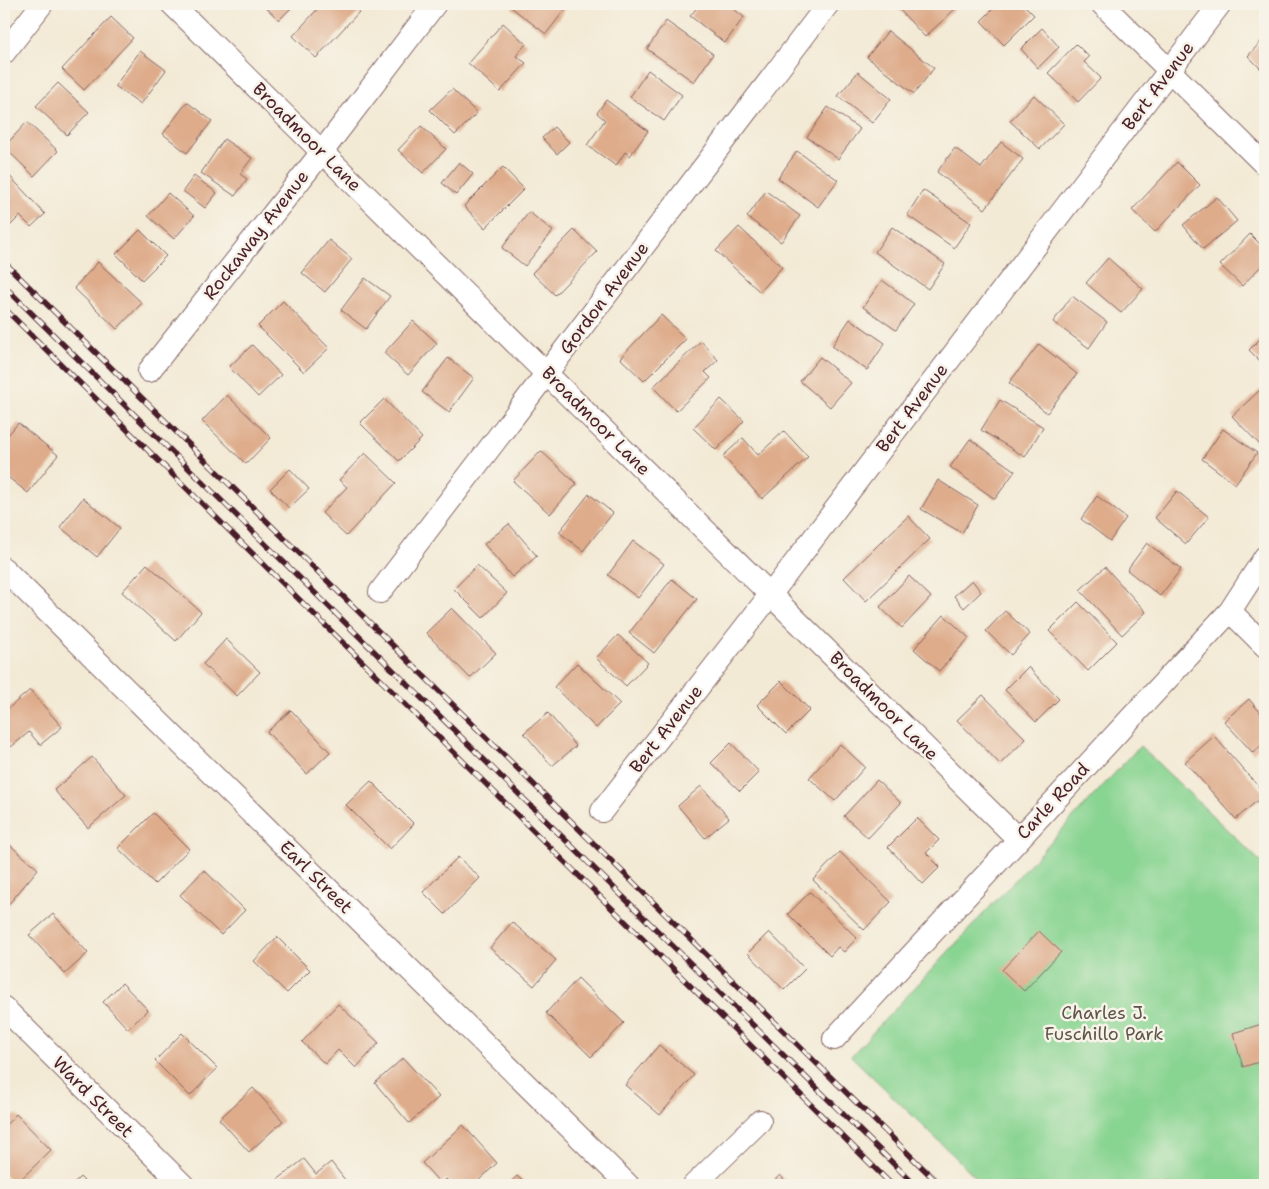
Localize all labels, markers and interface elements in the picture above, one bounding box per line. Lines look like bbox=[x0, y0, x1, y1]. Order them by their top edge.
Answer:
street label: Bert Avenue bbox=[1117, 37, 1199, 135]
street label: Broadmoor Lane bbox=[247, 77, 367, 197]
street label: Rockaway Avenue bbox=[198, 165, 314, 305]
street label: Gordon Avenue bbox=[554, 237, 654, 359]
street label: Bert Avenue bbox=[871, 359, 953, 457]
street label: Broadmoor Lane bbox=[536, 361, 656, 481]
street label: Broadmoor Lane bbox=[824, 646, 944, 766]
street label: Bert Avenue bbox=[624, 680, 708, 778]
street label: Carle Road bbox=[1011, 757, 1095, 845]
street label: Earl Street bbox=[274, 835, 358, 919]
park label: Charles J. Fuschillo Park bbox=[1044, 1001, 1164, 1046]
street label: Ward Street bbox=[47, 1051, 139, 1143]

